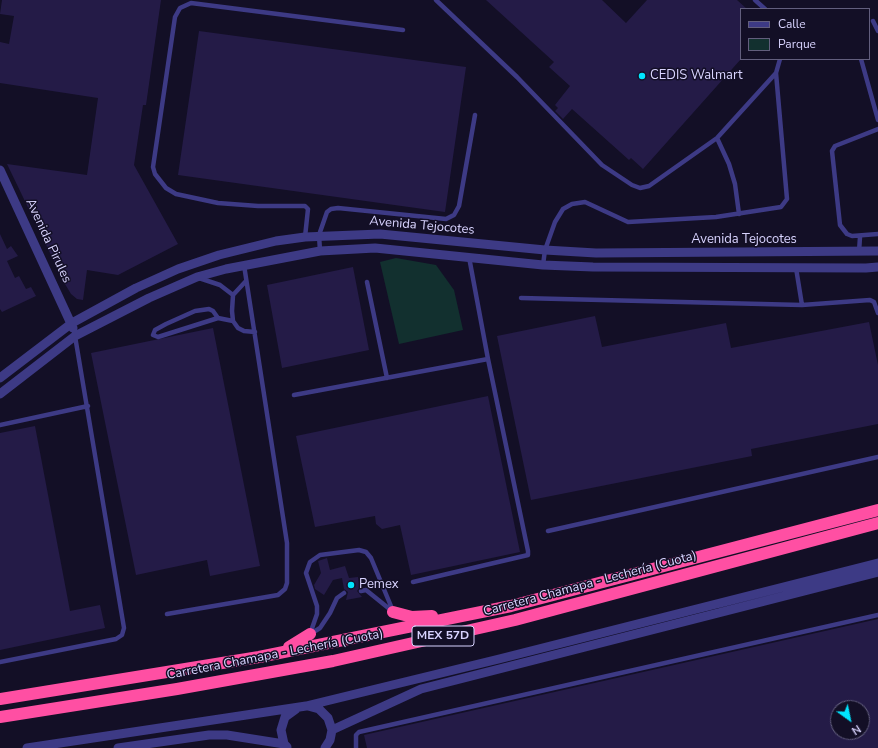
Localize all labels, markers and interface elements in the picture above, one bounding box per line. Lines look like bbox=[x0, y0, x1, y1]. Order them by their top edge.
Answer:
legend bbox=[740, 8, 870, 60]
text: Calle bbox=[778, 16, 806, 32]
text: Parque bbox=[778, 36, 816, 52]
place label: CEDIS Walmart bbox=[650, 68, 743, 84]
marker: CEDIS Walmart bbox=[637, 71, 647, 81]
street label: Avenida Pirules bbox=[22, 196, 74, 286]
street label: Avenida Tejocotes bbox=[369, 214, 475, 238]
street label: Avenida Tejocotes bbox=[691, 232, 797, 248]
street label: Carretera Chamapa - Lechería (Cuota) bbox=[482, 548, 698, 620]
place label: Pemex bbox=[359, 577, 399, 593]
marker: Pemex bbox=[346, 580, 356, 590]
street label: Carretera Chamapa - Lechería (Cuota) bbox=[165, 626, 385, 684]
road number: MEX 57D bbox=[412, 626, 474, 646]
north arrow bbox=[830, 700, 870, 740]
text: N bbox=[849, 721, 864, 738]

